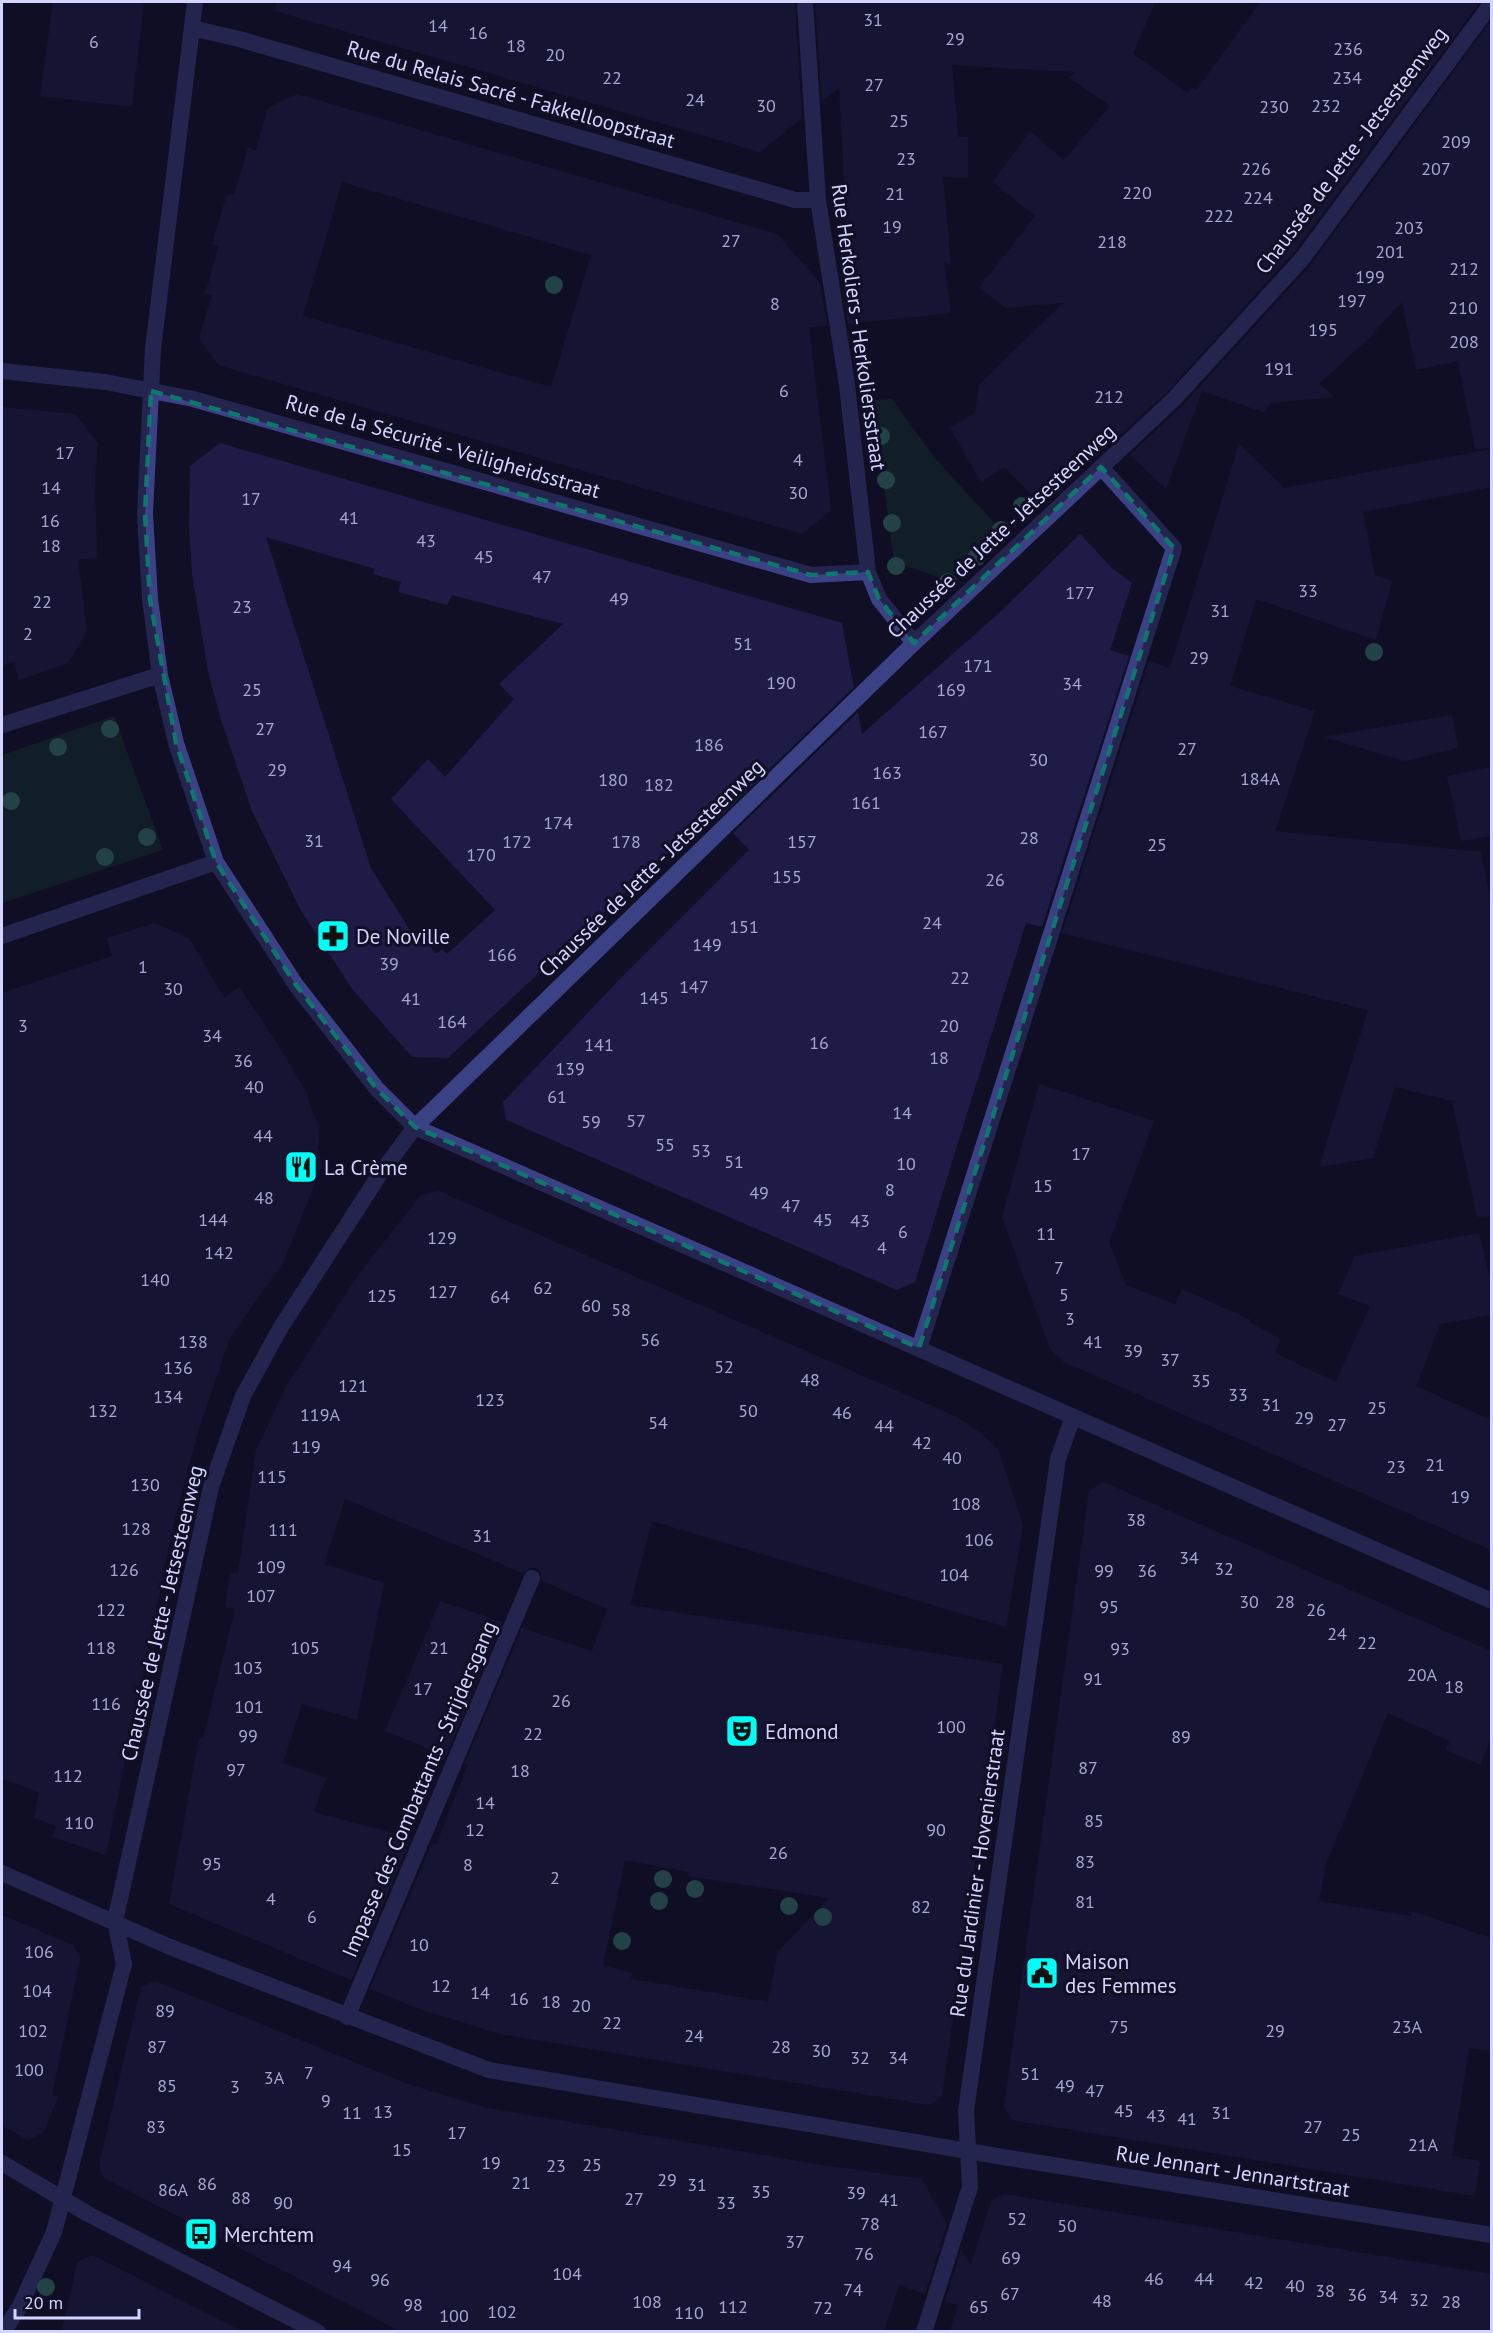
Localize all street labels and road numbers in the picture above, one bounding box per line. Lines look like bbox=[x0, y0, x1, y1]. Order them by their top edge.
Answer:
street label: Chaussée de Jette - Jetsesteenweg bbox=[1249, 21, 1453, 279]
street label: Rue du Relais Sacré - Fakkelloopstraat bbox=[344, 34, 678, 154]
street label: Rue Herkoliers - Herkoliersstraat bbox=[826, 182, 892, 472]
street label: Rue de la Sécurité - Veiligheidsstraat bbox=[283, 388, 603, 504]
street label: Chaussée de Jette - Jetsesteenweg bbox=[881, 418, 1121, 644]
street label: Chaussée de Jette - Jetsesteenweg bbox=[533, 753, 769, 983]
street label: Chaussée de Jette - Jetsesteenweg bbox=[115, 1462, 209, 1764]
street label: Impasse des Combattants - Strijdersgang bbox=[336, 1617, 502, 1961]
street label: Rue du Jardinier - Hovenierstraat bbox=[943, 1727, 1011, 2019]
street label: Rue Jennart - Jennartstraat bbox=[1114, 2139, 1352, 2203]

